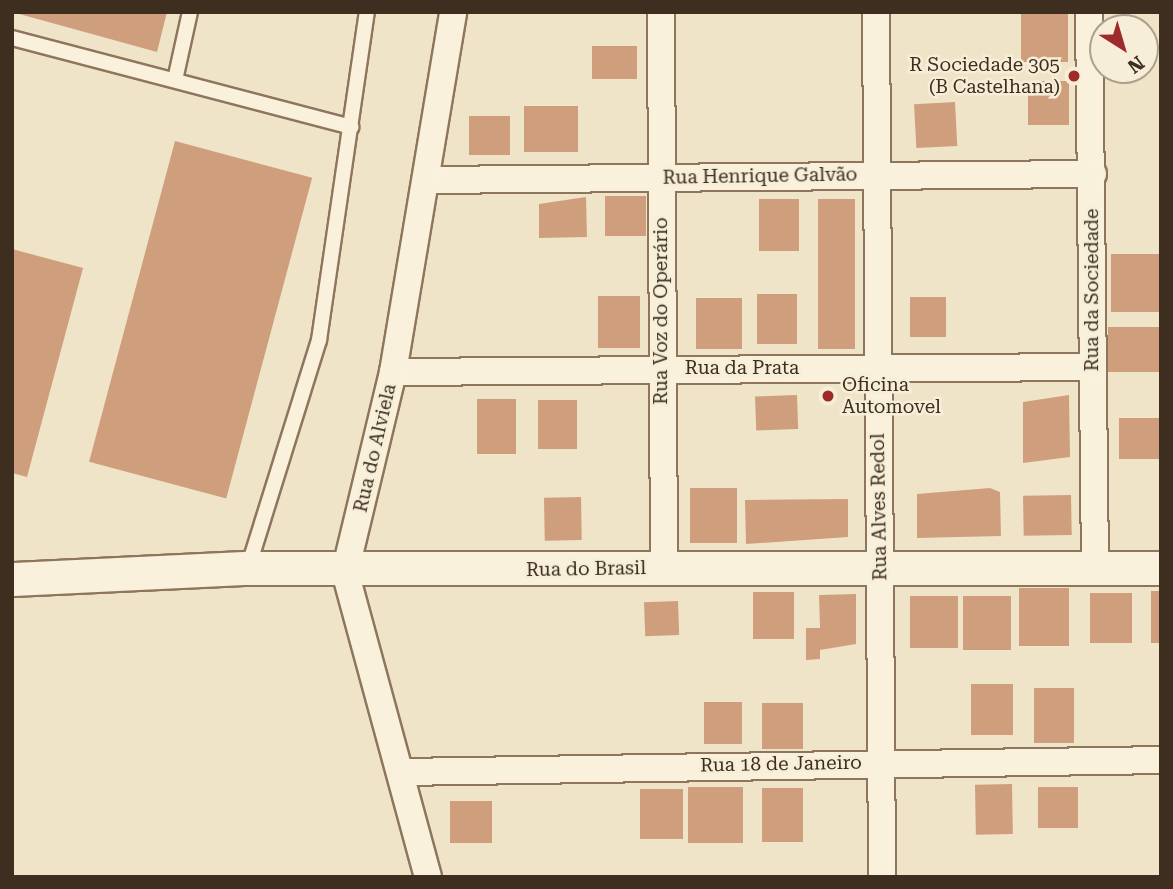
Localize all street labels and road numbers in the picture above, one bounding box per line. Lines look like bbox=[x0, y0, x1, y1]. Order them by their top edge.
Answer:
street label: Rua Henrique Galvão bbox=[662, 163, 858, 189]
street label: Rua da Sociedade bbox=[1081, 209, 1103, 371]
street label: Rua Voz do Operário bbox=[650, 217, 672, 405]
street label: Rua da Prata bbox=[685, 357, 799, 379]
street label: Rua do Alviela bbox=[349, 381, 401, 515]
street label: Rua Alves Redol bbox=[866, 433, 892, 581]
street label: Rua do Brasil bbox=[526, 557, 646, 581]
street label: Rua 18 de Janeiro bbox=[700, 751, 862, 777]

